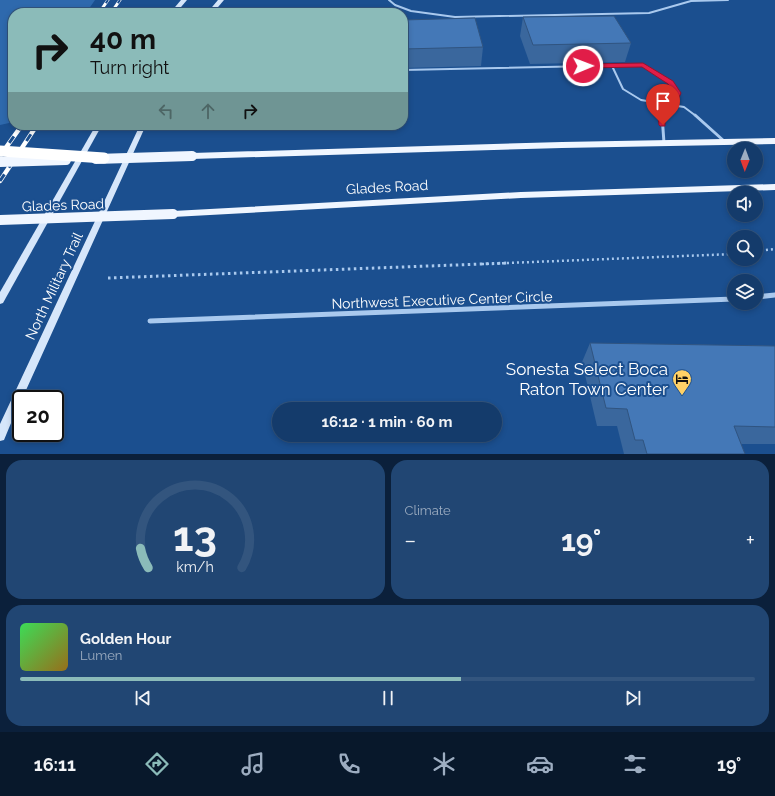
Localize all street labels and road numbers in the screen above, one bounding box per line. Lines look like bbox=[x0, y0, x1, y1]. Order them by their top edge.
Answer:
street label: Glades Road bbox=[345, 177, 429, 197]
street label: Glades Road bbox=[22, 196, 104, 214]
street label: North Military Trail bbox=[22, 230, 86, 342]
street label: Northwest Executive Center Circle bbox=[331, 288, 553, 312]

